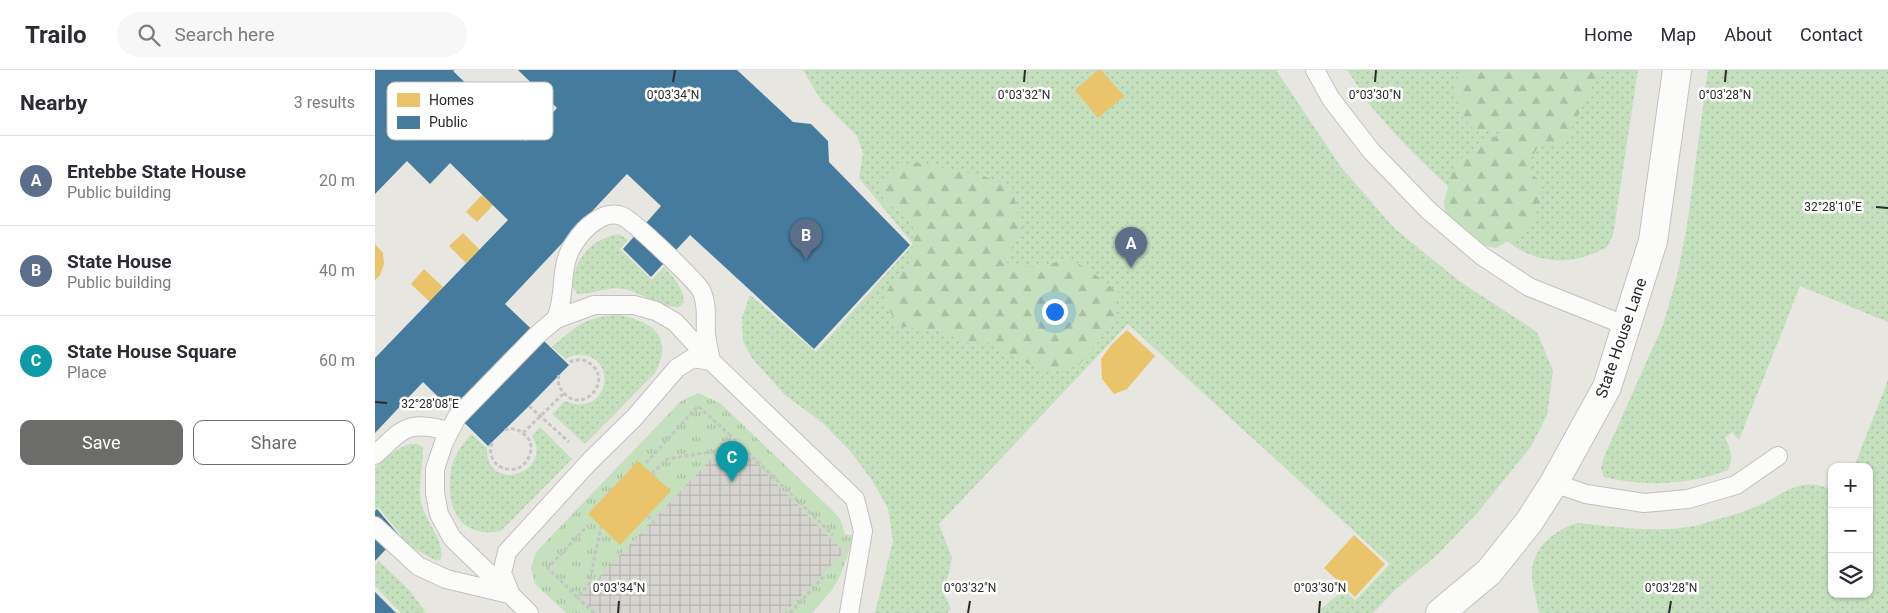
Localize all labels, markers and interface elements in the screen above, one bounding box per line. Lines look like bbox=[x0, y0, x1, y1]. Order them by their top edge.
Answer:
search box bbox=[117, 12, 467, 57]
text: Trailo bbox=[25, 21, 87, 49]
icon: search bbox=[135, 21, 163, 49]
text: Search here bbox=[175, 23, 275, 46]
text: Home bbox=[1584, 24, 1633, 45]
text: Map bbox=[1661, 24, 1696, 45]
text: About bbox=[1724, 24, 1772, 45]
text: Contact bbox=[1800, 24, 1863, 45]
legend bbox=[387, 82, 553, 140]
text: 0°03'34"N bbox=[647, 88, 699, 102]
text: 0°03'32"N bbox=[998, 88, 1050, 102]
text: 0°03'30"N bbox=[1349, 88, 1401, 102]
text: 0°03'28"N bbox=[1699, 88, 1751, 102]
text: Nearby bbox=[20, 91, 87, 115]
text: Homes bbox=[429, 92, 474, 108]
text: 3 results bbox=[294, 93, 355, 112]
text: Public bbox=[429, 114, 468, 130]
text: Entebbe State House bbox=[67, 160, 246, 183]
text: A bbox=[31, 171, 41, 190]
text: 20 m bbox=[319, 171, 355, 190]
text: Public building bbox=[67, 183, 171, 202]
text: 32°28'10"E bbox=[1804, 200, 1862, 214]
pin: B bbox=[790, 219, 822, 260]
pin: A bbox=[1115, 227, 1147, 268]
text: State House bbox=[67, 250, 172, 273]
text: B bbox=[31, 261, 41, 280]
text: 40 m bbox=[319, 261, 355, 280]
text: Public building bbox=[67, 273, 171, 292]
street label: State House Lane bbox=[1592, 275, 1650, 401]
your location bbox=[1042, 299, 1068, 325]
text: State House Square bbox=[67, 340, 237, 363]
text: C bbox=[31, 351, 41, 370]
text: 60 m bbox=[319, 351, 355, 370]
text: Place bbox=[67, 363, 107, 382]
text: 32°28'08"E bbox=[401, 397, 459, 411]
button: Save bbox=[20, 420, 183, 465]
button: Share bbox=[193, 420, 355, 465]
pin: C bbox=[716, 441, 748, 482]
map controls bbox=[1828, 463, 1873, 598]
button: + bbox=[1828, 463, 1873, 508]
button: − bbox=[1828, 508, 1873, 553]
button: layers bbox=[1828, 553, 1873, 598]
text: 0°03'34"N bbox=[593, 581, 645, 595]
text: 0°03'32"N bbox=[944, 581, 996, 595]
text: 0°03'30"N bbox=[1294, 581, 1346, 595]
text: 0°03'28"N bbox=[1645, 581, 1697, 595]

